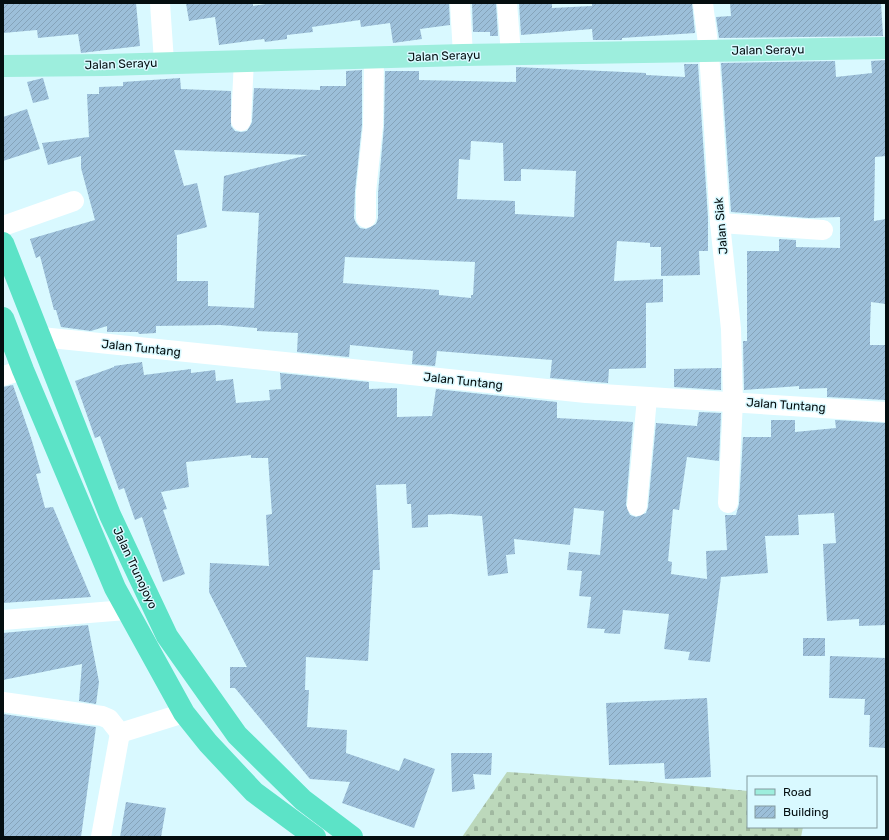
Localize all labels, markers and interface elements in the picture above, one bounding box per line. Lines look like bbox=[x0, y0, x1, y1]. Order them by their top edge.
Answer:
street label: Jalan Serayu bbox=[731, 42, 805, 58]
street label: Jalan Serayu bbox=[407, 48, 481, 64]
street label: Jalan Serayu bbox=[84, 56, 158, 72]
street label: Jalan Siak bbox=[711, 196, 730, 255]
street label: Jalan Tuntang bbox=[101, 337, 181, 359]
street label: Jalan Tuntang bbox=[423, 370, 503, 392]
street label: Jalan Tuntang bbox=[746, 395, 826, 415]
street label: Jalan Trunojoyo bbox=[110, 525, 160, 611]
legend bbox=[747, 776, 877, 828]
text: Road bbox=[783, 785, 811, 799]
text: Building bbox=[783, 805, 829, 819]

